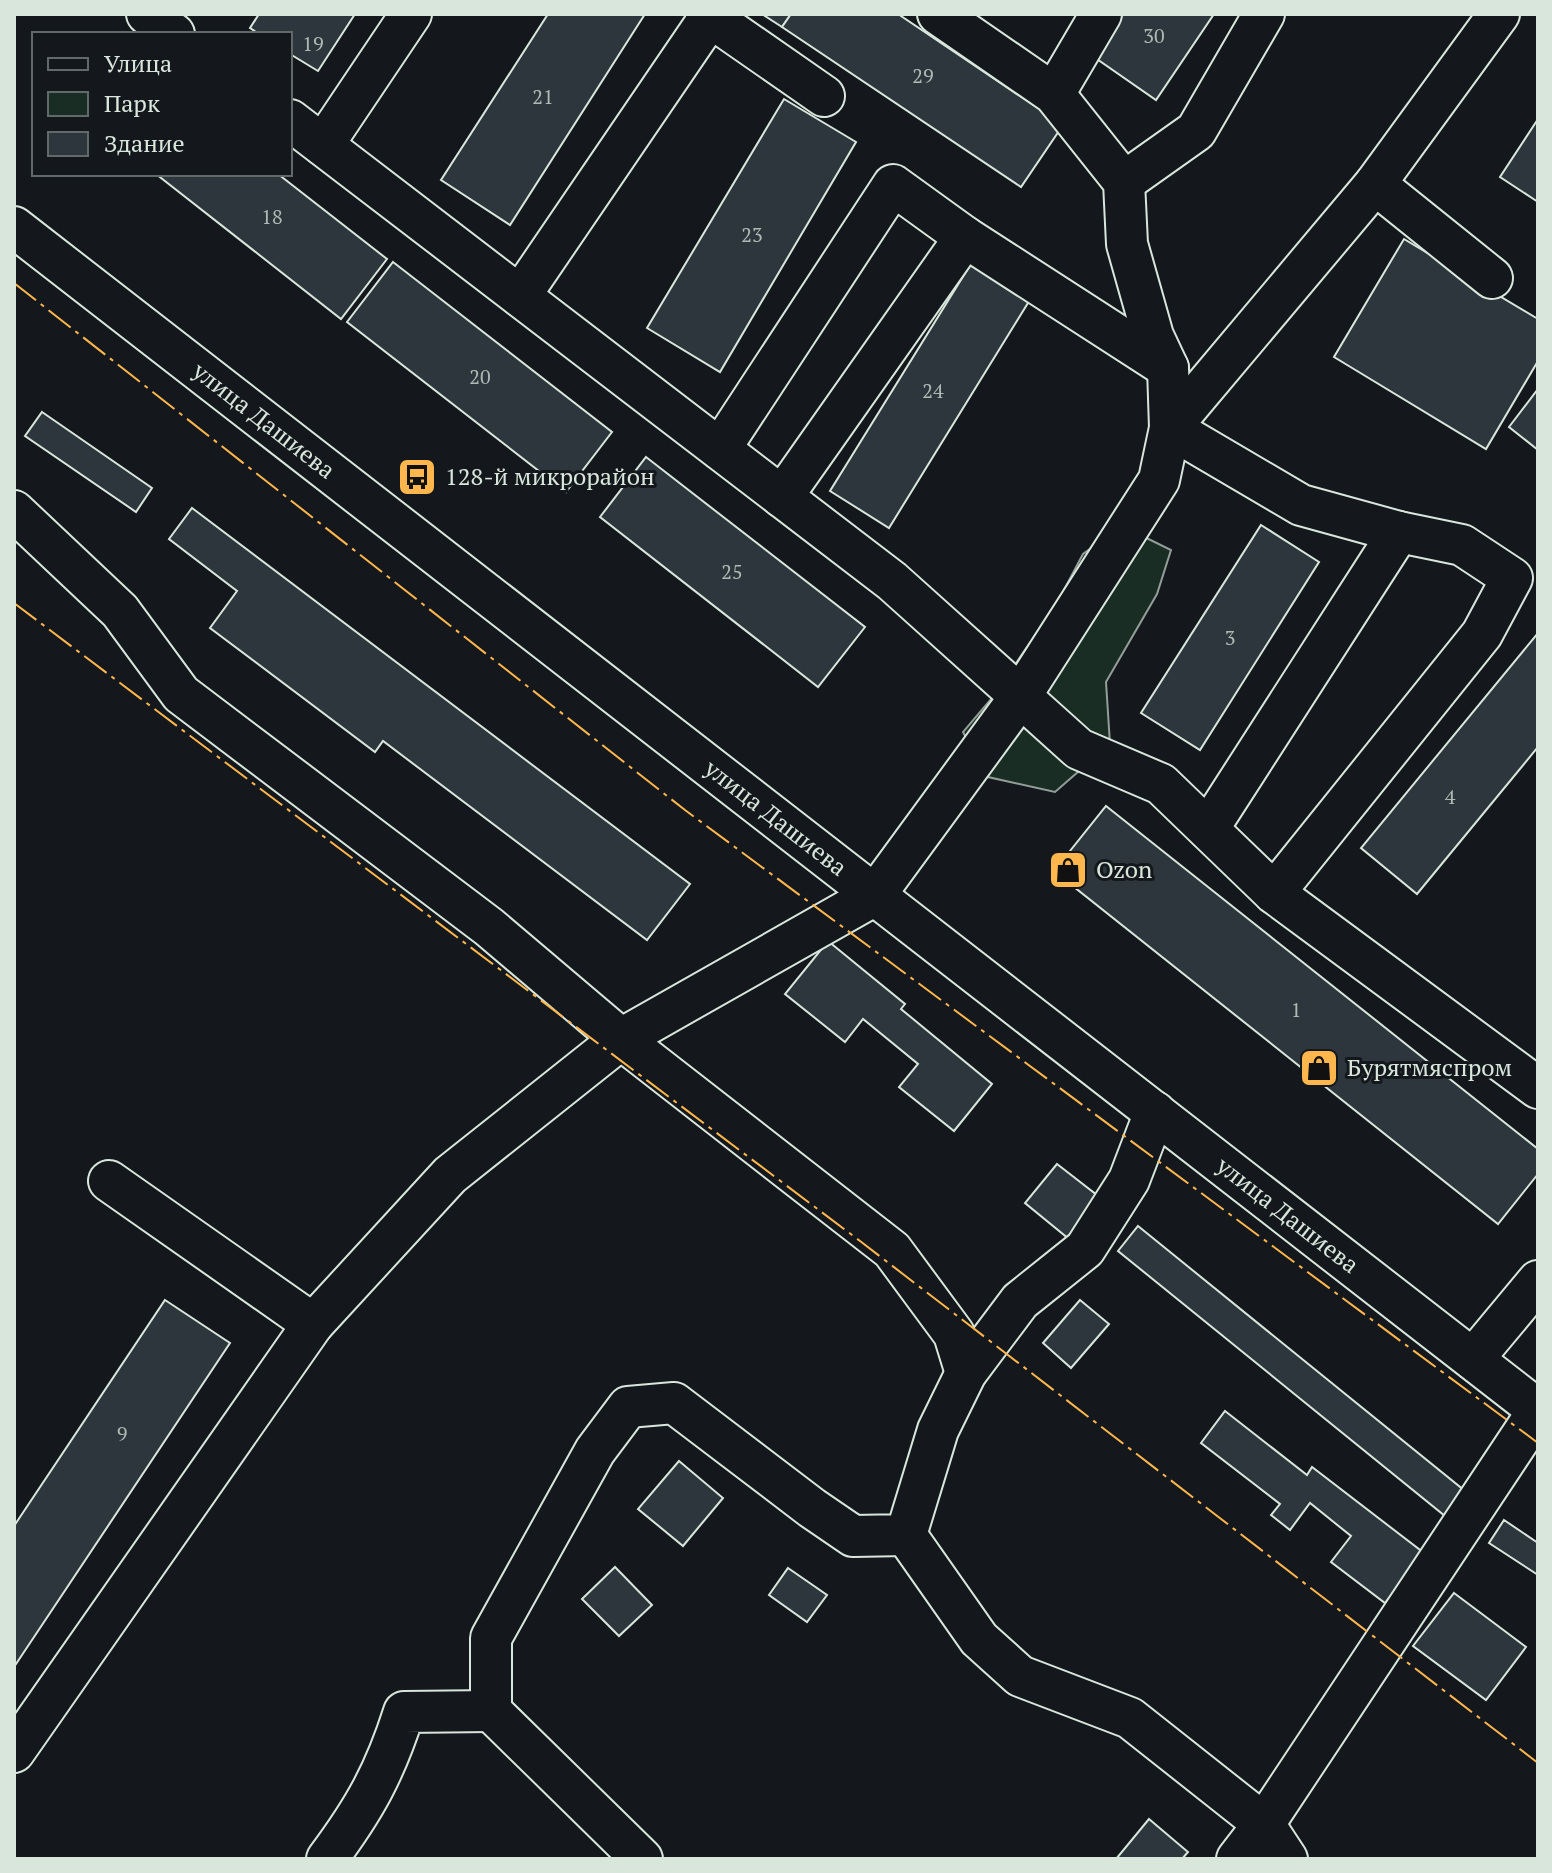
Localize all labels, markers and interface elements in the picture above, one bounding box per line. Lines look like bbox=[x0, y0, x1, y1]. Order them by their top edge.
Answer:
house number: 30 bbox=[1143, 22, 1165, 49]
house number: 19 bbox=[302, 30, 324, 57]
legend bbox=[32, 32, 292, 176]
text: Улица bbox=[104, 47, 172, 79]
house number: 29 bbox=[912, 62, 934, 89]
house number: 21 bbox=[532, 83, 554, 110]
text: Парк bbox=[104, 87, 160, 119]
text: Здание bbox=[104, 127, 185, 159]
house number: 18 bbox=[261, 203, 283, 230]
house number: 23 bbox=[741, 221, 763, 248]
street label: улица Дашиева bbox=[186, 354, 342, 485]
house number: 20 bbox=[469, 363, 491, 390]
house number: 24 bbox=[922, 377, 944, 404]
bus stop icon: 128-й микрорайон bbox=[396, 456, 438, 498]
place label: 128-й микрорайон bbox=[445, 460, 655, 492]
house number: 25 bbox=[721, 558, 743, 585]
house number: 3 bbox=[1225, 624, 1235, 651]
street label: улица Дашиева bbox=[698, 751, 854, 883]
house number: 4 bbox=[1445, 783, 1456, 810]
shop icon: Ozon bbox=[1047, 849, 1089, 891]
place label: Ozon bbox=[1096, 853, 1152, 885]
house number: 1 bbox=[1291, 996, 1301, 1023]
shop icon: Бурятмяспром bbox=[1298, 1047, 1340, 1089]
place label: Бурятмяспром bbox=[1347, 1051, 1512, 1083]
street label: улица Дашиева bbox=[1209, 1149, 1366, 1280]
house number: 9 bbox=[117, 1420, 127, 1447]

